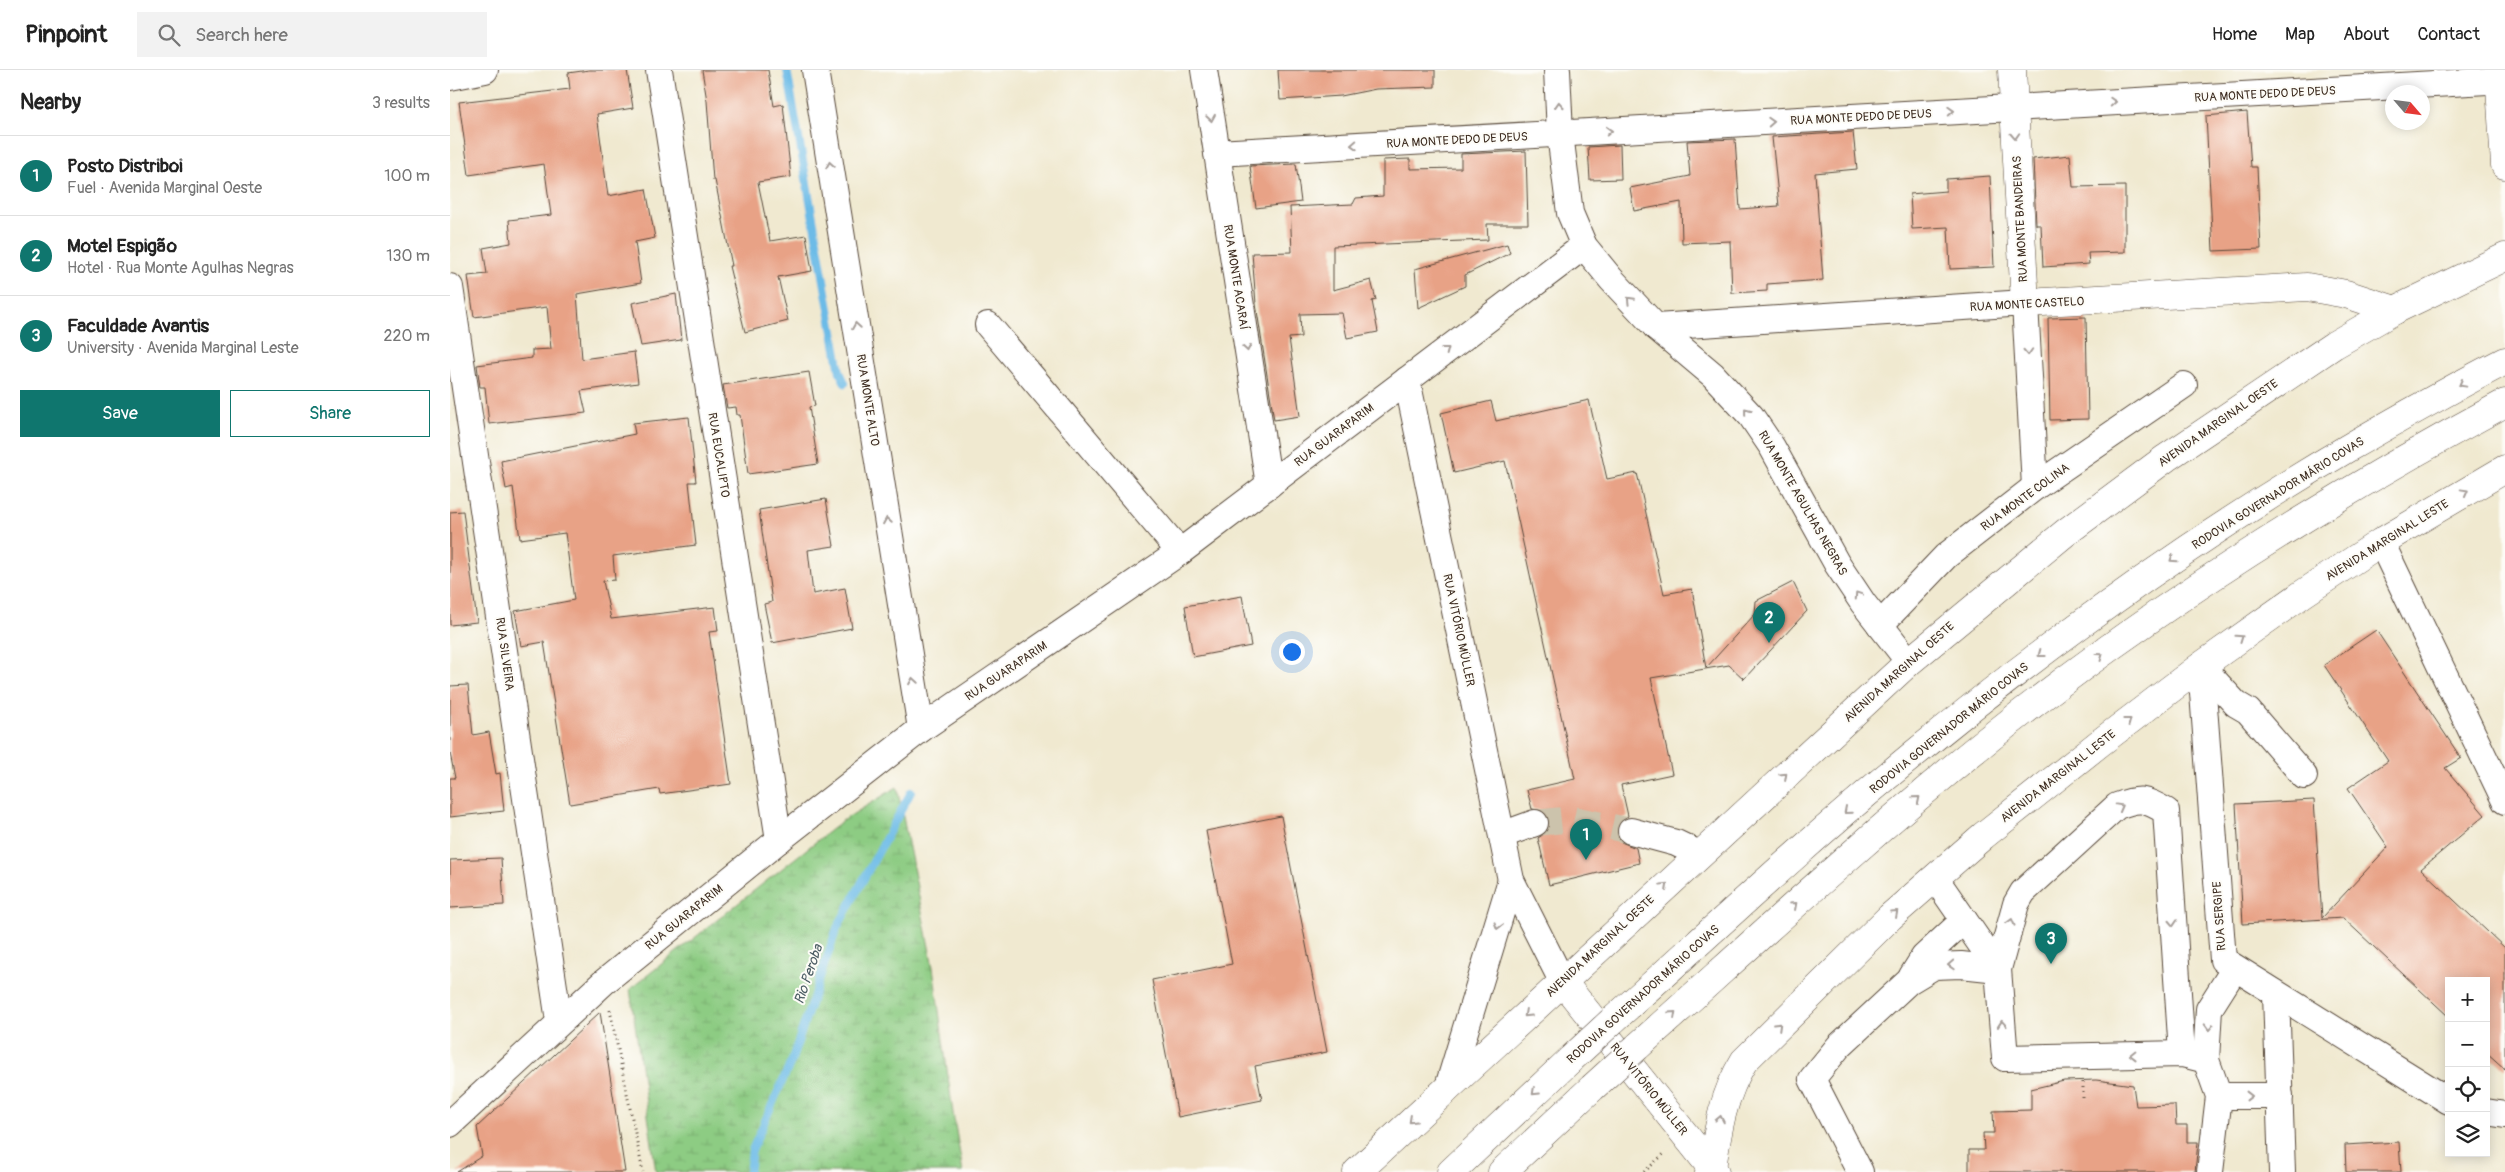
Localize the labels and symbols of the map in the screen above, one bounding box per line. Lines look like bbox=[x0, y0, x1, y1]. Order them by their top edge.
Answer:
street label: RUA MONTE DEDO DE DEUS bbox=[2194, 83, 2336, 106]
north arrow bbox=[2385, 85, 2430, 130]
one-way arrow bbox=[2109, 97, 2117, 108]
one-way arrow bbox=[1553, 101, 1564, 109]
street label: RUA MONTE DEDO DE DEUS bbox=[1790, 106, 1932, 129]
one-way arrow bbox=[1947, 106, 1955, 117]
one-way arrow bbox=[1206, 114, 1216, 123]
one-way arrow bbox=[1767, 116, 1775, 127]
one-way arrow bbox=[1605, 125, 1613, 136]
street label: RUA MONTE DEDO DE DEUS bbox=[1386, 129, 1528, 152]
one-way arrow bbox=[2010, 132, 2021, 140]
one-way arrow bbox=[1350, 140, 1358, 151]
street label: RUA MONTE BANDEIRAS bbox=[2010, 155, 2031, 283]
one-way arrow bbox=[826, 161, 836, 169]
street label: RUA MONTE ACARAÍ bbox=[1220, 223, 1252, 331]
street label: RUA MONTE CASTELO bbox=[1969, 294, 2085, 315]
one-way arrow bbox=[1627, 296, 1636, 305]
one-way arrow bbox=[851, 321, 862, 329]
one-way arrow bbox=[1242, 344, 1252, 352]
one-way arrow bbox=[1440, 348, 1449, 356]
one-way arrow bbox=[2022, 348, 2033, 356]
street label: RUA MONTE ALTO bbox=[853, 353, 882, 448]
street label: AVENIDA MARGINAL OESTE bbox=[2155, 376, 2281, 471]
one-way arrow bbox=[2458, 378, 2467, 388]
street label: RUA GUARAPARIM bbox=[1292, 400, 1377, 470]
one-way arrow bbox=[1743, 408, 1752, 417]
street label: RUA EUCALIPTO bbox=[704, 412, 733, 499]
street label: RUA MONTE AGULHAS NEGRAS bbox=[1755, 428, 1850, 578]
street label: RODOVIA GOVERNADOR MÁRIO COVAS bbox=[2189, 433, 2367, 553]
street label: RUA MONTE COLINA bbox=[1978, 460, 2073, 535]
one-way arrow bbox=[2459, 488, 2468, 498]
street label: AVENIDA MARGINAL LESTE bbox=[2323, 496, 2452, 584]
one-way arrow bbox=[883, 516, 893, 525]
one-way arrow bbox=[2169, 553, 2179, 562]
street label: RUA VITÓRIO MÜLLER bbox=[1439, 572, 1479, 688]
one-way arrow bbox=[1855, 591, 1864, 601]
pin: 2 bbox=[1753, 602, 1785, 643]
street label: RUA SILVEIRA bbox=[492, 616, 517, 692]
street label: AVENIDA MARGINAL OESTE bbox=[1841, 619, 1958, 726]
one-way arrow bbox=[2235, 635, 2244, 644]
street label: RUA GUARAPARIM bbox=[962, 638, 1050, 704]
your location bbox=[1279, 639, 1305, 665]
one-way arrow bbox=[2037, 648, 2047, 657]
one-way arrow bbox=[2094, 653, 2104, 662]
street label: RODOVIA GOVERNADOR MÁRIO COVAS bbox=[1866, 659, 2032, 797]
one-way arrow bbox=[908, 677, 919, 685]
one-way arrow bbox=[2122, 719, 2131, 727]
street label: AVENIDA MARGINAL LESTE bbox=[1998, 727, 2119, 826]
one-way arrow bbox=[1779, 773, 1788, 782]
one-way arrow bbox=[1911, 795, 1920, 804]
one-way arrow bbox=[2115, 803, 2124, 813]
one-way arrow bbox=[1844, 805, 1853, 814]
pin: 1 bbox=[1570, 819, 1602, 860]
street label: RUA GUARAPARIM bbox=[642, 881, 727, 953]
street label: RUA SERGIPE bbox=[2210, 881, 2229, 951]
one-way arrow bbox=[1659, 883, 1668, 892]
street label: AVENIDA MARGINAL OESTE bbox=[1543, 892, 1658, 1001]
one-way arrow bbox=[1789, 902, 1798, 911]
one-way arrow bbox=[1889, 910, 1898, 919]
one-way arrow bbox=[2006, 919, 2016, 927]
one-way arrow bbox=[2168, 919, 2179, 927]
street label: RODOVIA GOVERNADOR MÁRIO COVAS bbox=[1563, 921, 1723, 1067]
one-way arrow bbox=[1493, 922, 1503, 930]
pin: 3 bbox=[2035, 923, 2067, 964]
water label: Rio Peroba bbox=[790, 941, 827, 1006]
one-way arrow bbox=[1947, 960, 1955, 971]
one-way arrow bbox=[1523, 1008, 1532, 1017]
one-way arrow bbox=[1668, 1011, 1677, 1020]
one-way arrow bbox=[1997, 1020, 2008, 1028]
one-way arrow bbox=[1772, 1023, 1781, 1032]
one-way arrow bbox=[2203, 1023, 2214, 1031]
street label: RUA VITÓRIO MÜLLER bbox=[1607, 1039, 1691, 1139]
one-way arrow bbox=[2129, 1049, 2137, 1060]
one-way arrow bbox=[1532, 1086, 1541, 1095]
one-way arrow bbox=[2246, 1091, 2253, 1101]
one-way arrow bbox=[1409, 1114, 1418, 1123]
one-way arrow bbox=[1714, 1115, 1724, 1124]

